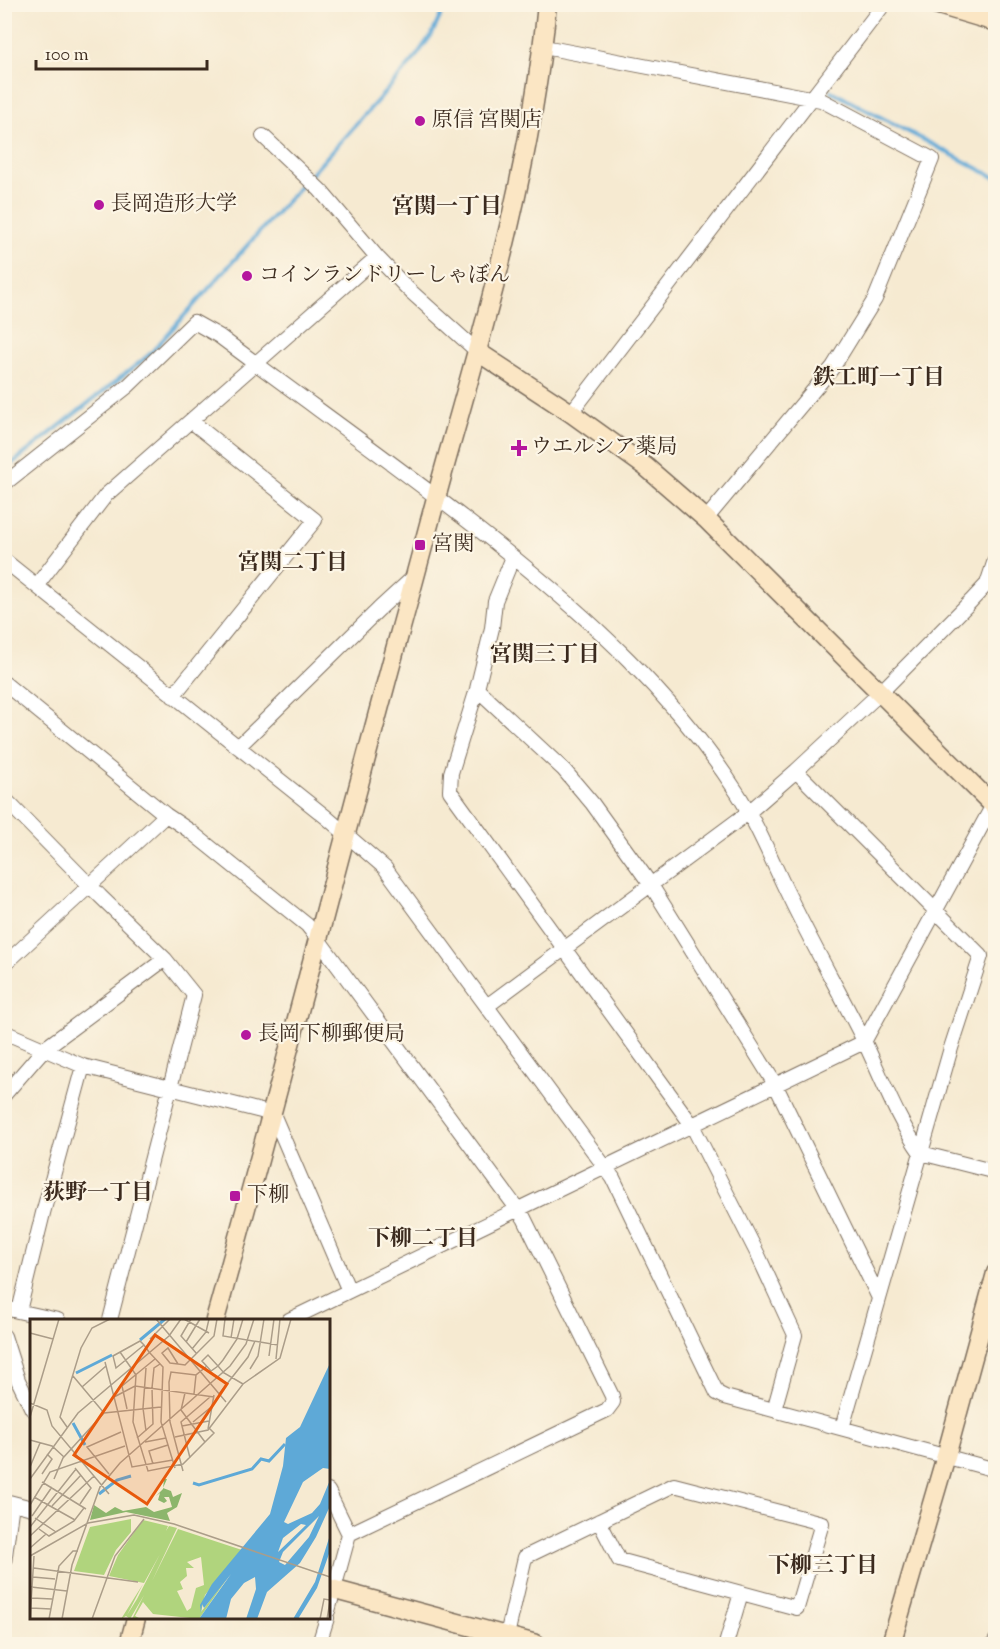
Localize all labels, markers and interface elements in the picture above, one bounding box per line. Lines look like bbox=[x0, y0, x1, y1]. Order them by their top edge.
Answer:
scale bar bbox=[36, 33, 207, 71]
text: 100 m bbox=[45, 43, 89, 69]
place label: 原信 宮関店 bbox=[432, 106, 541, 136]
marker: 原信 宮関店 bbox=[413, 114, 427, 128]
place label: 長岡造形大学 bbox=[111, 190, 237, 220]
district label: 宮関一丁目 bbox=[392, 192, 502, 224]
marker: 長岡造形大学 bbox=[92, 198, 106, 212]
place label: コインランドリーしゃぼん bbox=[259, 261, 510, 291]
marker: コインランドリーしゃぼん bbox=[240, 269, 254, 283]
district label: 鉄工町一丁目 bbox=[813, 363, 945, 395]
place label: ウエルシア薬局 bbox=[531, 433, 677, 463]
marker: ウエルシア薬局 bbox=[512, 441, 526, 455]
place label: 宮関 bbox=[432, 530, 474, 560]
marker: 宮関 bbox=[413, 538, 427, 552]
district label: 宮関二丁目 bbox=[238, 548, 348, 580]
district label: 宮関三丁目 bbox=[490, 640, 600, 672]
place label: 長岡下柳郵便局 bbox=[258, 1020, 405, 1050]
marker: 長岡下柳郵便局 bbox=[239, 1028, 253, 1042]
district label: 荻野一丁目 bbox=[43, 1178, 153, 1210]
place label: 下柳 bbox=[247, 1181, 289, 1211]
marker: 下柳 bbox=[228, 1189, 242, 1203]
district label: 下柳二丁目 bbox=[368, 1224, 478, 1256]
inset map bbox=[30, 1319, 330, 1619]
district label: 下柳三丁目 bbox=[768, 1551, 878, 1583]

